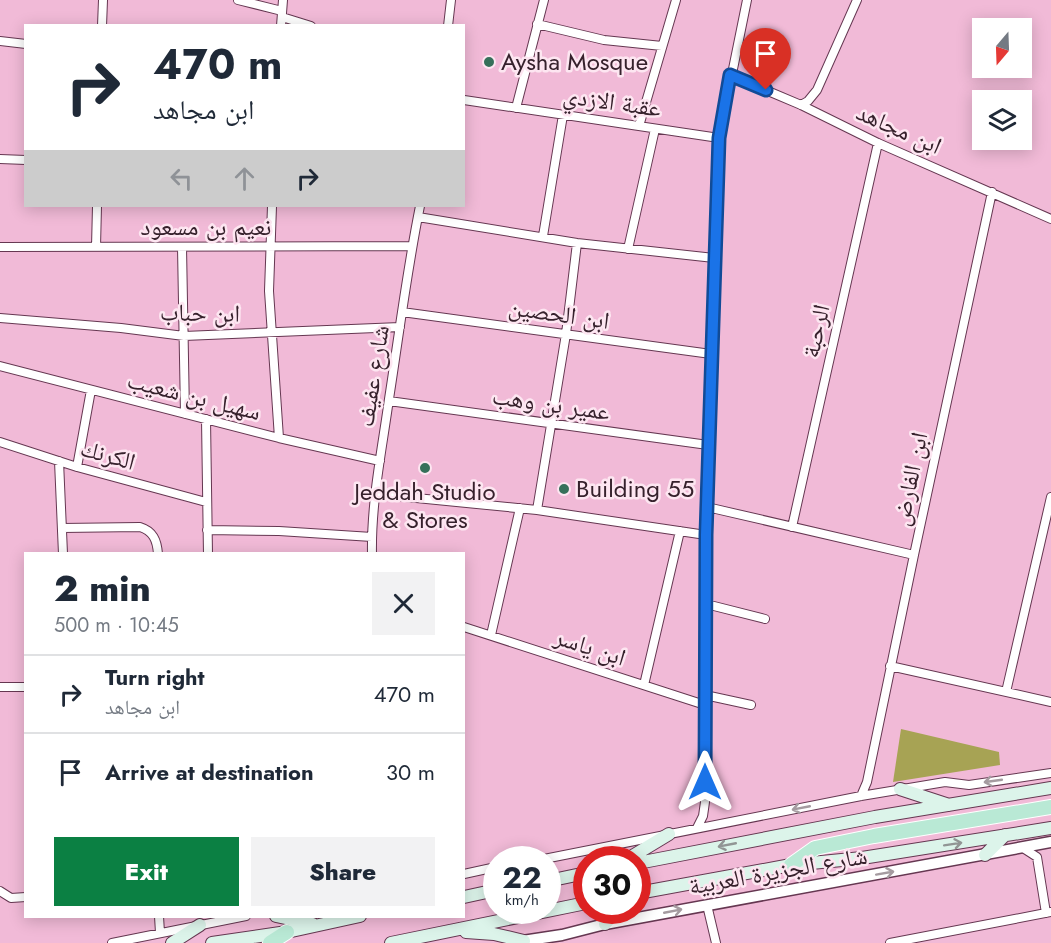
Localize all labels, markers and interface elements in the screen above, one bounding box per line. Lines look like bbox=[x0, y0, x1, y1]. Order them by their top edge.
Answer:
north arrow bbox=[972, 18, 1032, 78]
map controls bbox=[972, 18, 1032, 150]
pin bbox=[740, 28, 791, 90]
text: 470 m bbox=[153, 34, 283, 95]
icon: arrive bbox=[749, 37, 782, 70]
place label: Aysha Mosque bbox=[501, 44, 648, 79]
icon: right bbox=[54, 48, 132, 126]
marker: Aysha Mosque bbox=[482, 55, 496, 69]
street label: عقبة الازدي bbox=[561, 77, 663, 128]
text: ابن مجاهد bbox=[153, 90, 254, 129]
button: layers bbox=[972, 90, 1032, 150]
street label: ابن مجاهد bbox=[851, 94, 947, 163]
icon: left bbox=[165, 162, 198, 195]
icon: ahead bbox=[228, 162, 261, 195]
icon: right bbox=[291, 162, 324, 195]
street label: نعيم بن مسعود bbox=[141, 209, 271, 244]
street label: ابن الحصين bbox=[506, 289, 612, 338]
street label: ابن حباب bbox=[159, 294, 241, 331]
street label: الرحبة bbox=[792, 301, 839, 361]
street label: شارع عفيف bbox=[347, 323, 398, 429]
street label: سهيل بن شعيب bbox=[124, 362, 265, 429]
street label: عمير بن وهب bbox=[490, 378, 612, 429]
street label: ابن الفارض bbox=[882, 429, 937, 529]
street label: الكرنك bbox=[77, 430, 140, 479]
marker: Jeddah Studio & Stores bbox=[418, 461, 432, 475]
place label: Building 55 bbox=[576, 471, 694, 506]
place label: Jeddah Studio & Stores bbox=[351, 474, 496, 537]
marker: Building 55 bbox=[557, 482, 571, 496]
text: 2 min bbox=[54, 562, 151, 614]
button: close bbox=[372, 572, 435, 635]
text: 500 m · 10:45 bbox=[54, 611, 179, 640]
street label: ابن ياسر bbox=[549, 618, 630, 675]
text: Turn right bbox=[105, 661, 205, 693]
icon: right bbox=[54, 678, 87, 711]
text: 470 m bbox=[374, 678, 435, 710]
text: ابن مجاهد bbox=[105, 693, 180, 722]
position arrow bbox=[673, 750, 737, 814]
icon: arrive bbox=[54, 756, 87, 789]
text: Arrive at destination bbox=[105, 756, 314, 788]
text: 30 m bbox=[386, 756, 435, 788]
one-way arrow bbox=[984, 776, 1004, 787]
one-way arrow bbox=[792, 803, 811, 814]
button: Exit bbox=[54, 837, 239, 906]
button: Share bbox=[251, 837, 435, 906]
street label: شارع الجزيرة العربية bbox=[686, 838, 870, 903]
one-way arrow bbox=[942, 838, 962, 849]
one-way arrow bbox=[718, 840, 738, 851]
speed limit sign: 30 bbox=[573, 846, 651, 924]
text: 22 bbox=[502, 856, 542, 899]
one-way arrow bbox=[875, 867, 895, 878]
text: km/h bbox=[505, 889, 539, 911]
one-way arrow bbox=[663, 906, 682, 917]

